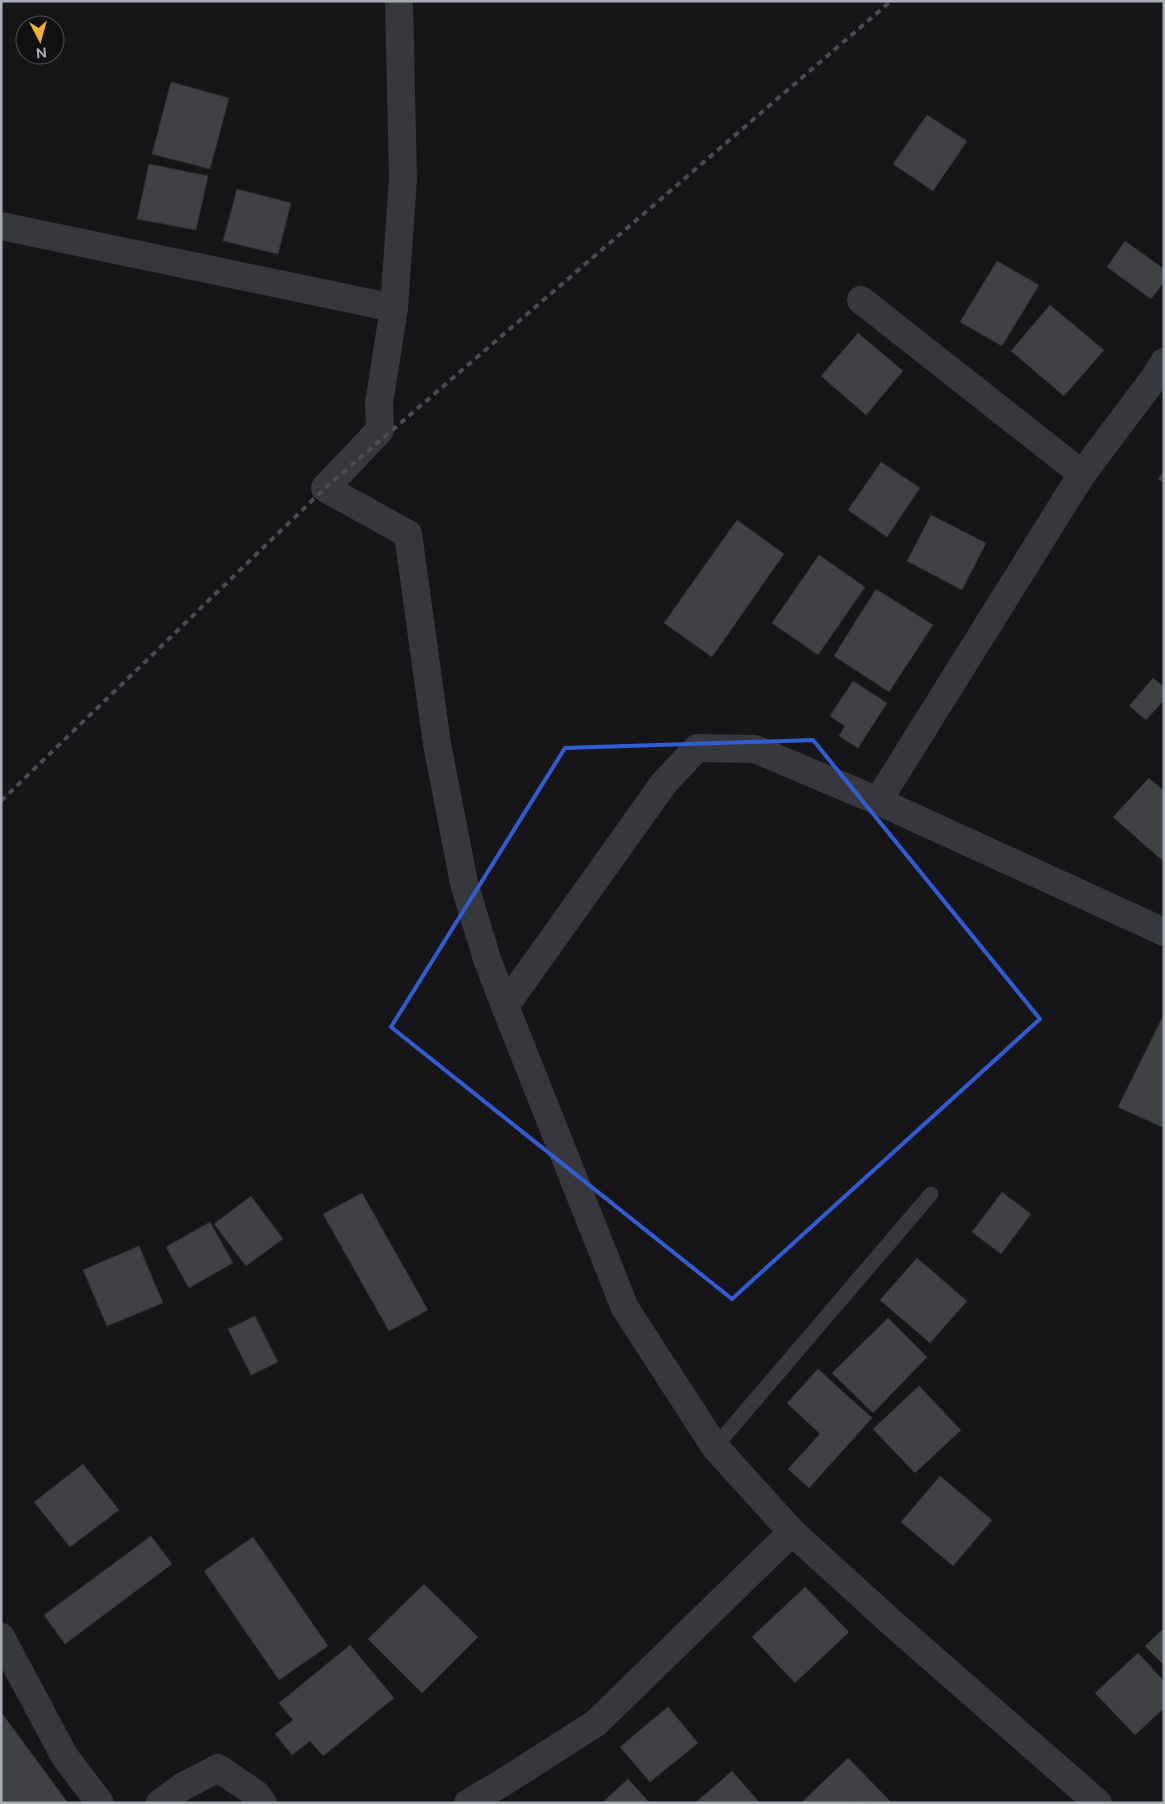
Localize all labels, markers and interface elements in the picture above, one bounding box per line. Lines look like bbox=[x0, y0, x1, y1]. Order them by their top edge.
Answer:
north arrow bbox=[15, 15, 65, 65]
text: N bbox=[35, 43, 48, 61]

